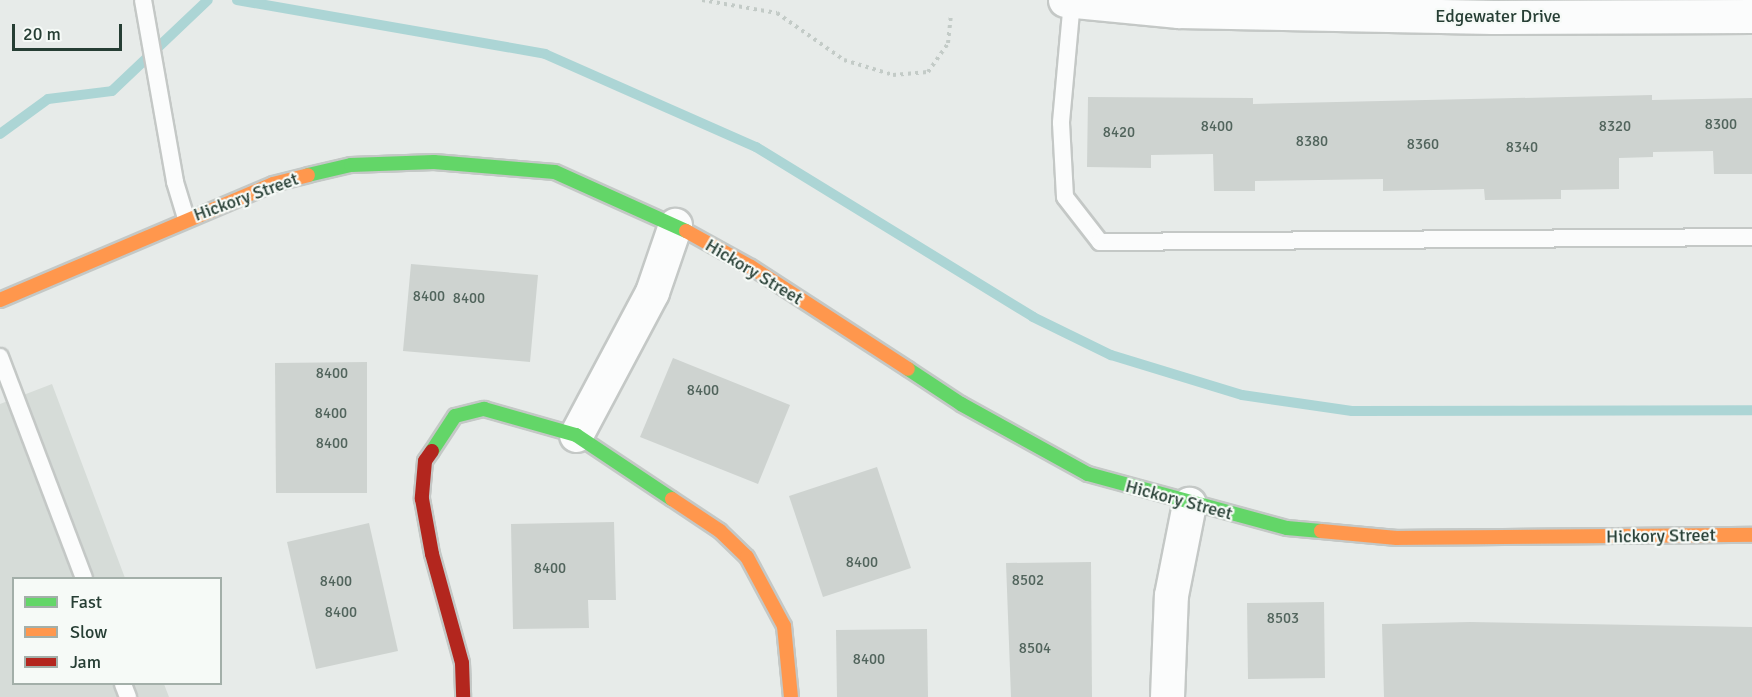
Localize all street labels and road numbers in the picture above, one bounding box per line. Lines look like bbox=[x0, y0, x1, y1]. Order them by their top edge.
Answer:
street label: Edgewater Drive bbox=[1435, 5, 1561, 27]
street label: Hickory Street bbox=[191, 168, 301, 226]
street label: Hickory Street bbox=[701, 234, 807, 310]
street label: Hickory Street bbox=[1123, 475, 1235, 525]
street label: Hickory Street bbox=[1606, 524, 1716, 548]

